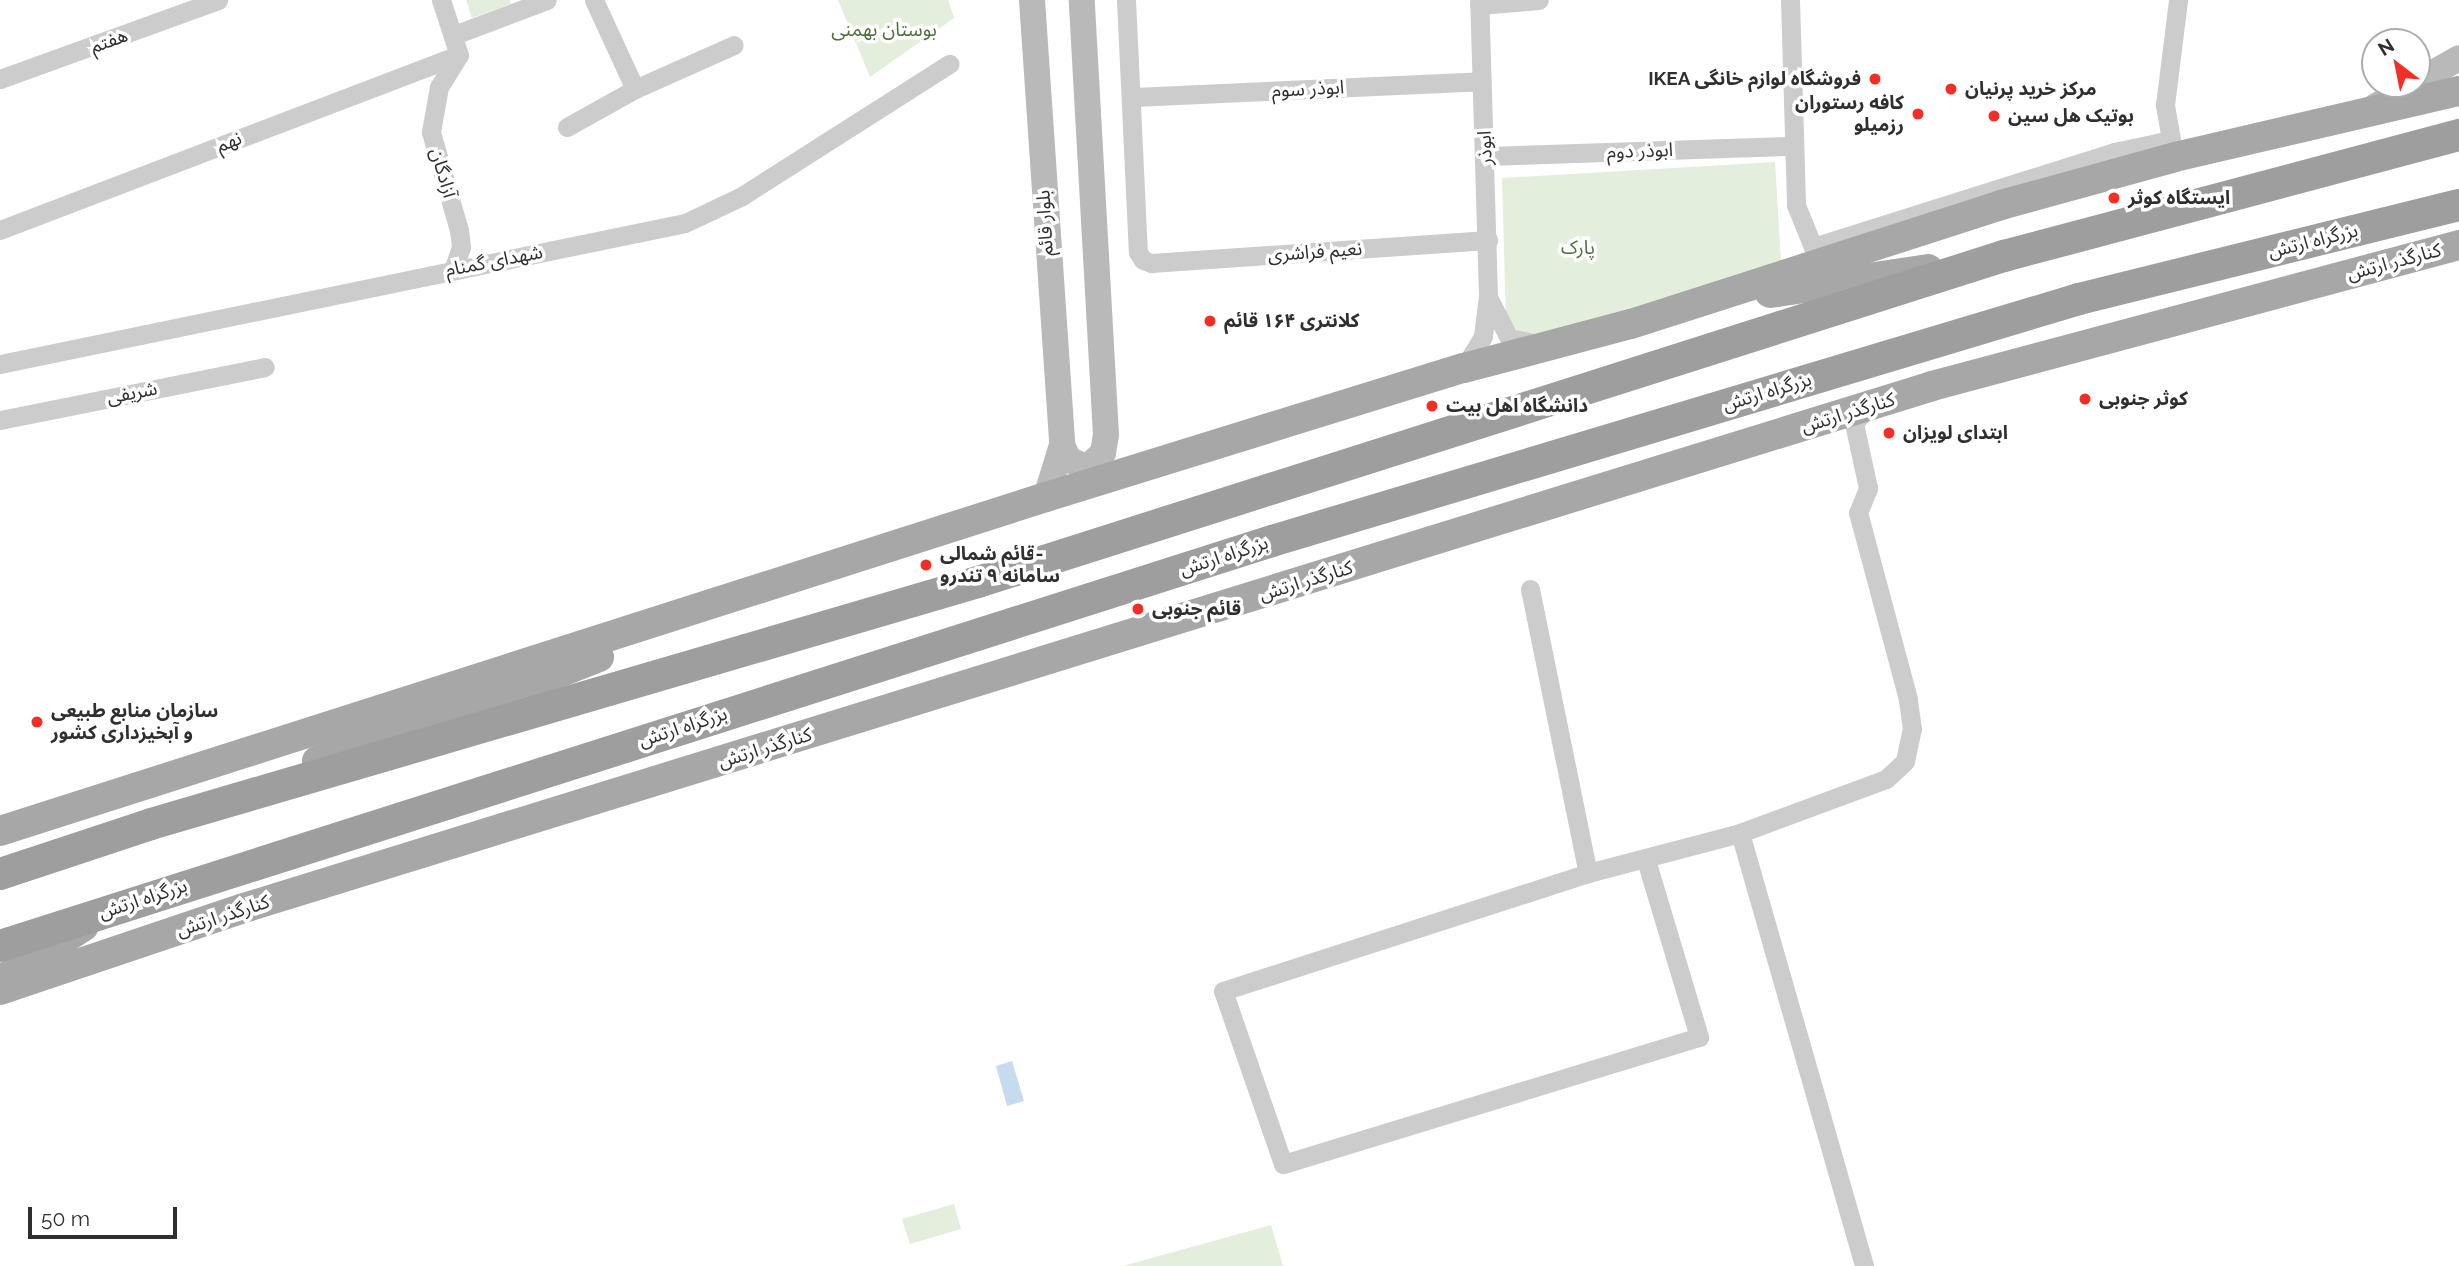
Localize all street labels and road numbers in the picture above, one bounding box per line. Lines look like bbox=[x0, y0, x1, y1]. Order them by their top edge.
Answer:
street label: هفتم bbox=[87, 24, 131, 58]
street label: ابوذر سوم bbox=[1271, 76, 1345, 102]
street label: نهم bbox=[213, 127, 245, 157]
street label: ابوذر bbox=[1473, 130, 1497, 166]
street label: ابوذر دوم bbox=[1607, 138, 1673, 164]
street label: آزادگان bbox=[425, 145, 461, 201]
street label: بلوار قائم bbox=[1032, 189, 1058, 257]
street label: بزرگراه ارتش bbox=[2266, 219, 2360, 263]
street label: نعیم فراشری bbox=[1267, 237, 1363, 267]
street label: کنارگذر ارتش bbox=[2344, 238, 2444, 286]
street label: شهدای گمنام bbox=[443, 240, 545, 282]
street label: بزرگراه ارتش bbox=[1720, 368, 1814, 416]
street label: شریفی bbox=[105, 377, 159, 409]
street label: کنارگذر ارتش bbox=[1798, 388, 1898, 438]
street label: بزرگراه ارتش bbox=[1177, 531, 1271, 581]
street label: کنارگذر ارتش bbox=[1256, 556, 1356, 606]
street label: بزرگراه ارتش bbox=[636, 702, 730, 752]
street label: کنارگذر ارتش bbox=[715, 723, 815, 773]
street label: بزرگراه ارتش bbox=[96, 874, 190, 924]
street label: کنارگذر ارتش bbox=[174, 890, 272, 942]

